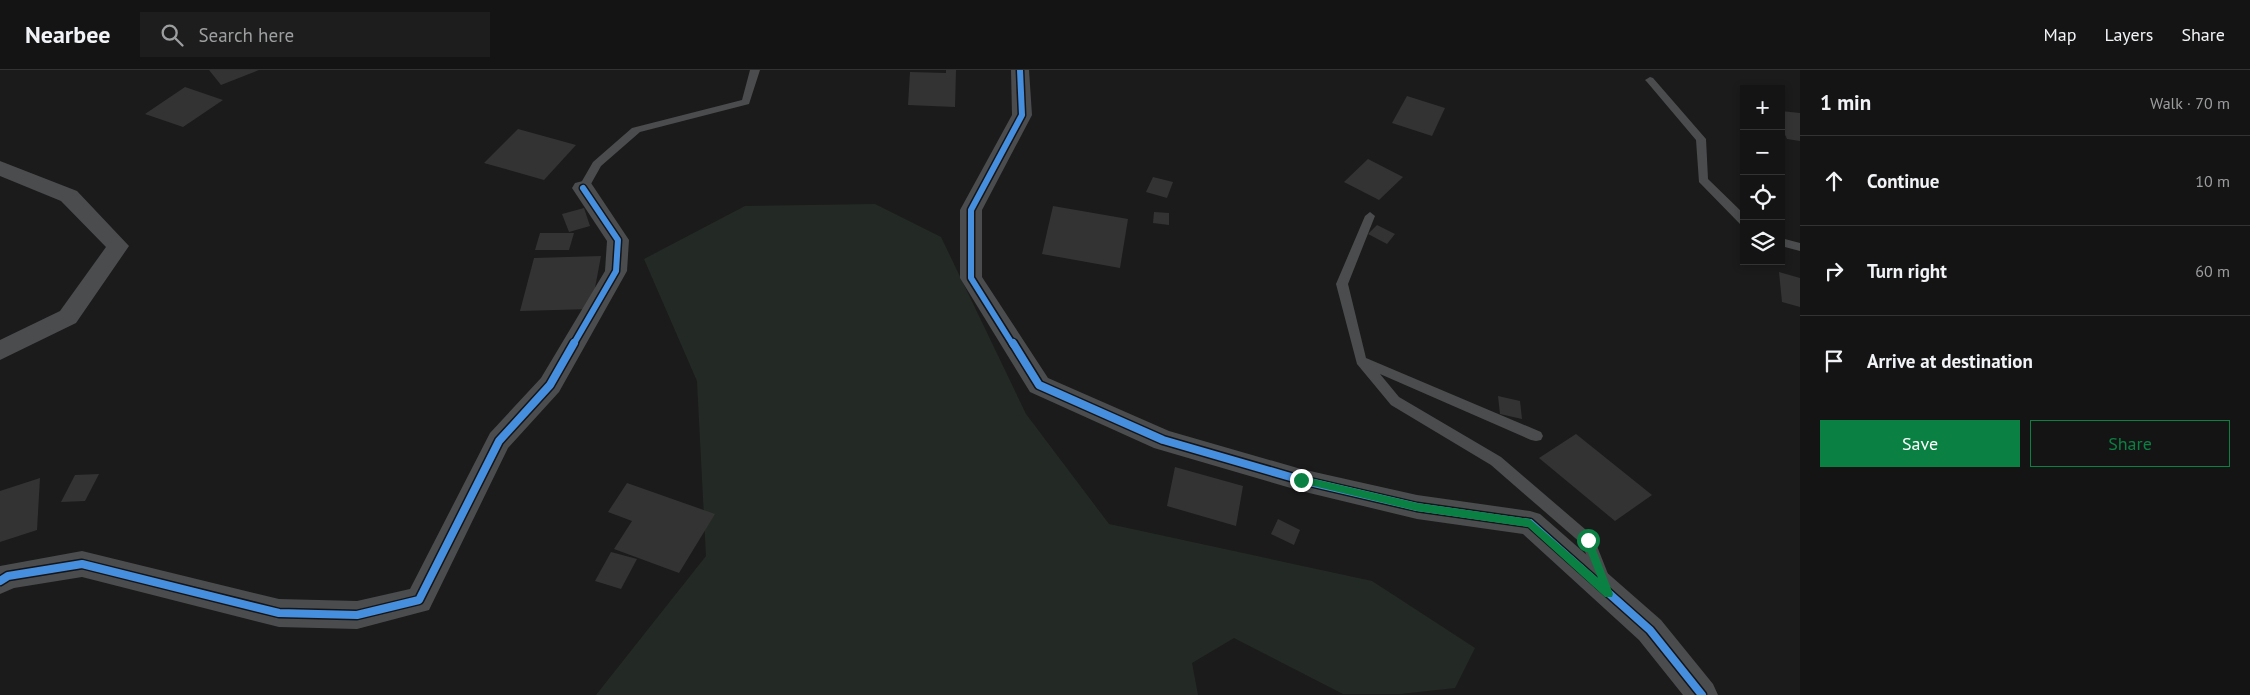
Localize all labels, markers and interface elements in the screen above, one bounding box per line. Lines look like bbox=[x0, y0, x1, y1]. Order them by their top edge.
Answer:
search box bbox=[140, 12, 490, 57]
text: Nearbee bbox=[25, 19, 110, 50]
icon: search bbox=[158, 21, 186, 49]
text: Search here bbox=[198, 23, 294, 47]
text: Map bbox=[2044, 23, 2076, 46]
text: Layers bbox=[2104, 23, 2153, 46]
text: Share bbox=[2181, 23, 2225, 46]
map controls bbox=[1740, 85, 1785, 265]
button: + bbox=[1740, 85, 1785, 130]
text: 1 min bbox=[1820, 89, 1871, 116]
text: Walk · 70 m bbox=[2150, 93, 2230, 113]
button: − bbox=[1740, 130, 1785, 175]
icon: ahead bbox=[1820, 167, 1848, 195]
text: Continue bbox=[1867, 169, 1939, 193]
text: 10 m bbox=[2195, 171, 2230, 191]
button: locate bbox=[1740, 175, 1785, 220]
button: layers bbox=[1740, 220, 1785, 265]
icon: right bbox=[1820, 257, 1848, 285]
text: Turn right bbox=[1867, 259, 1947, 283]
text: 60 m bbox=[2195, 261, 2230, 281]
icon: arrive bbox=[1820, 347, 1848, 375]
text: Arrive at destination bbox=[1867, 349, 2033, 373]
button: Save bbox=[1820, 420, 2020, 467]
button: Share bbox=[2030, 420, 2230, 467]
route end bbox=[1290, 469, 1313, 492]
route start bbox=[1577, 529, 1600, 552]

